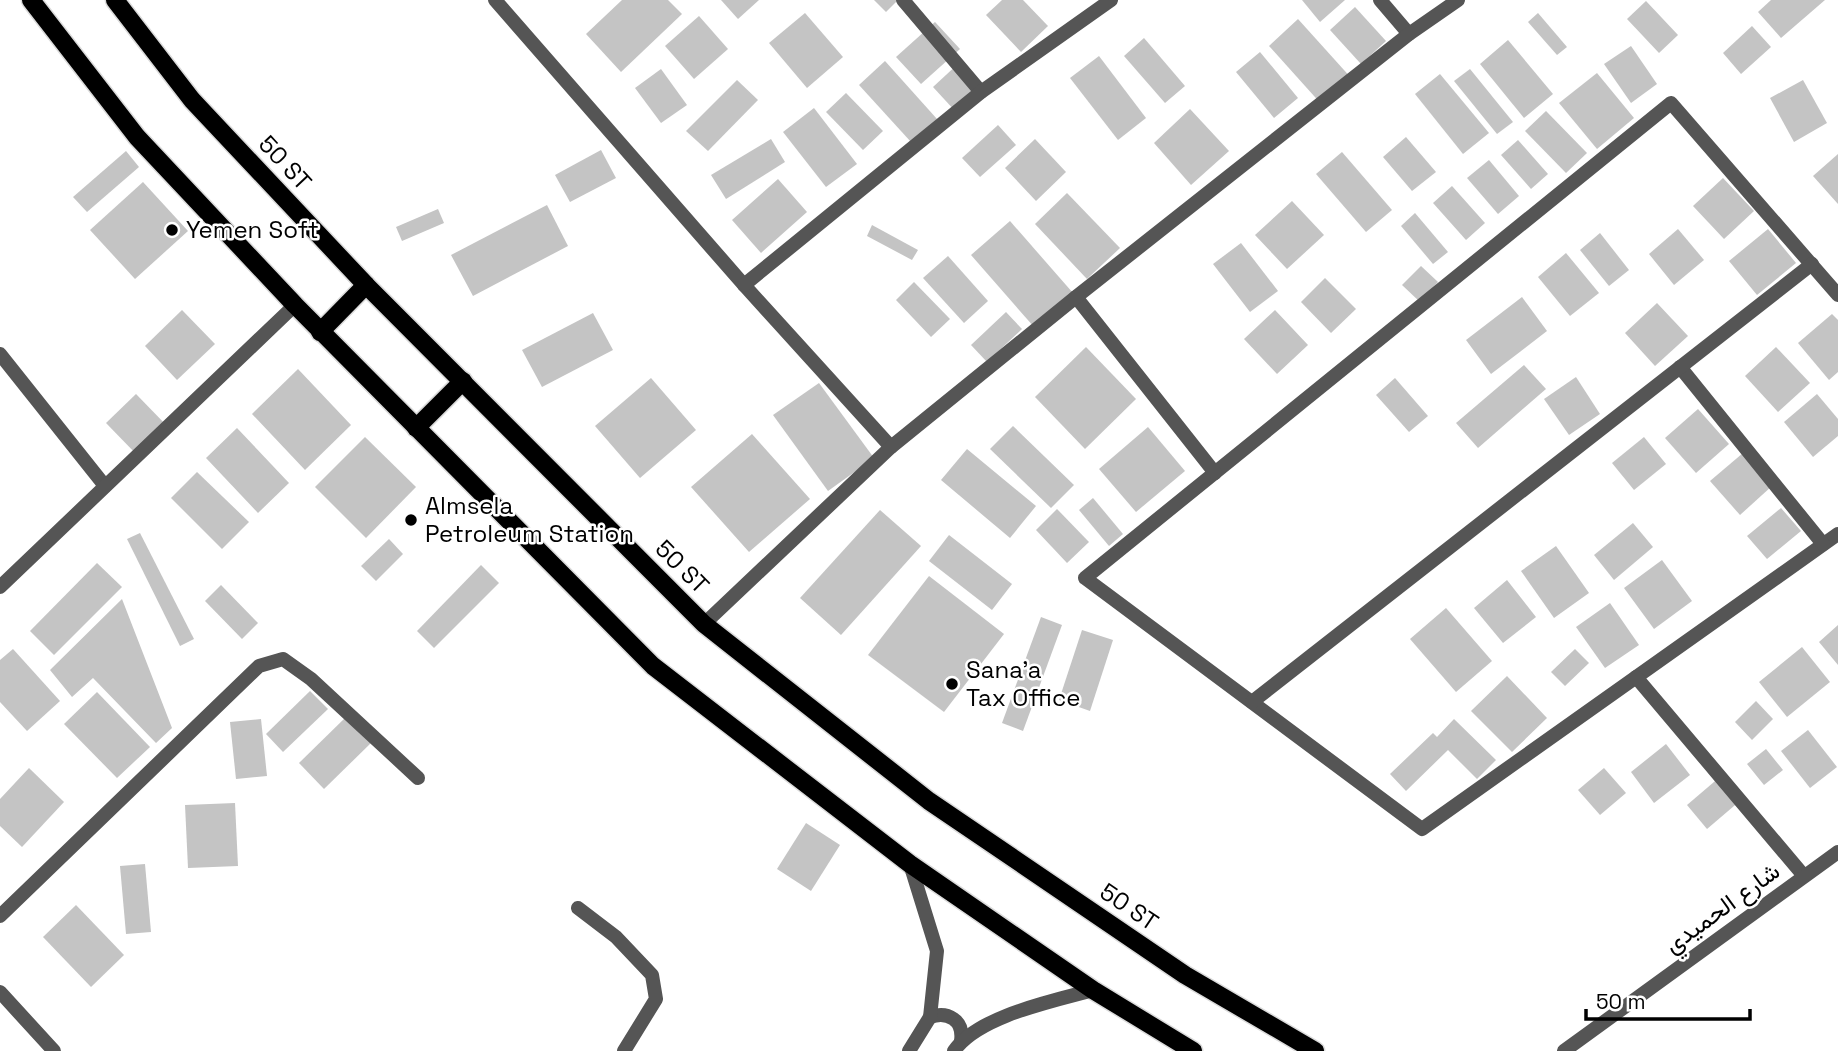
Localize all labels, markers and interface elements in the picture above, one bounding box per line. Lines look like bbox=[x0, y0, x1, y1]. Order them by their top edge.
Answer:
street label: 50 ST bbox=[252, 129, 319, 197]
place label: Yemen Soft bbox=[186, 214, 319, 245]
marker: Yemen Soft bbox=[164, 222, 180, 238]
place label: Almsela Petroleum Station bbox=[425, 490, 634, 549]
marker: Almsela Petroleum Station bbox=[403, 512, 419, 528]
street label: 50 ST bbox=[649, 533, 716, 600]
place label: Sana’a Tax Office bbox=[966, 654, 1080, 713]
marker: Sana’a Tax Office bbox=[944, 676, 960, 692]
street label: شارع الحميدي bbox=[1658, 855, 1788, 963]
street label: 50 ST bbox=[1094, 876, 1164, 937]
scale bar bbox=[1586, 978, 1750, 1022]
text: 50 m bbox=[1596, 988, 1646, 1015]

